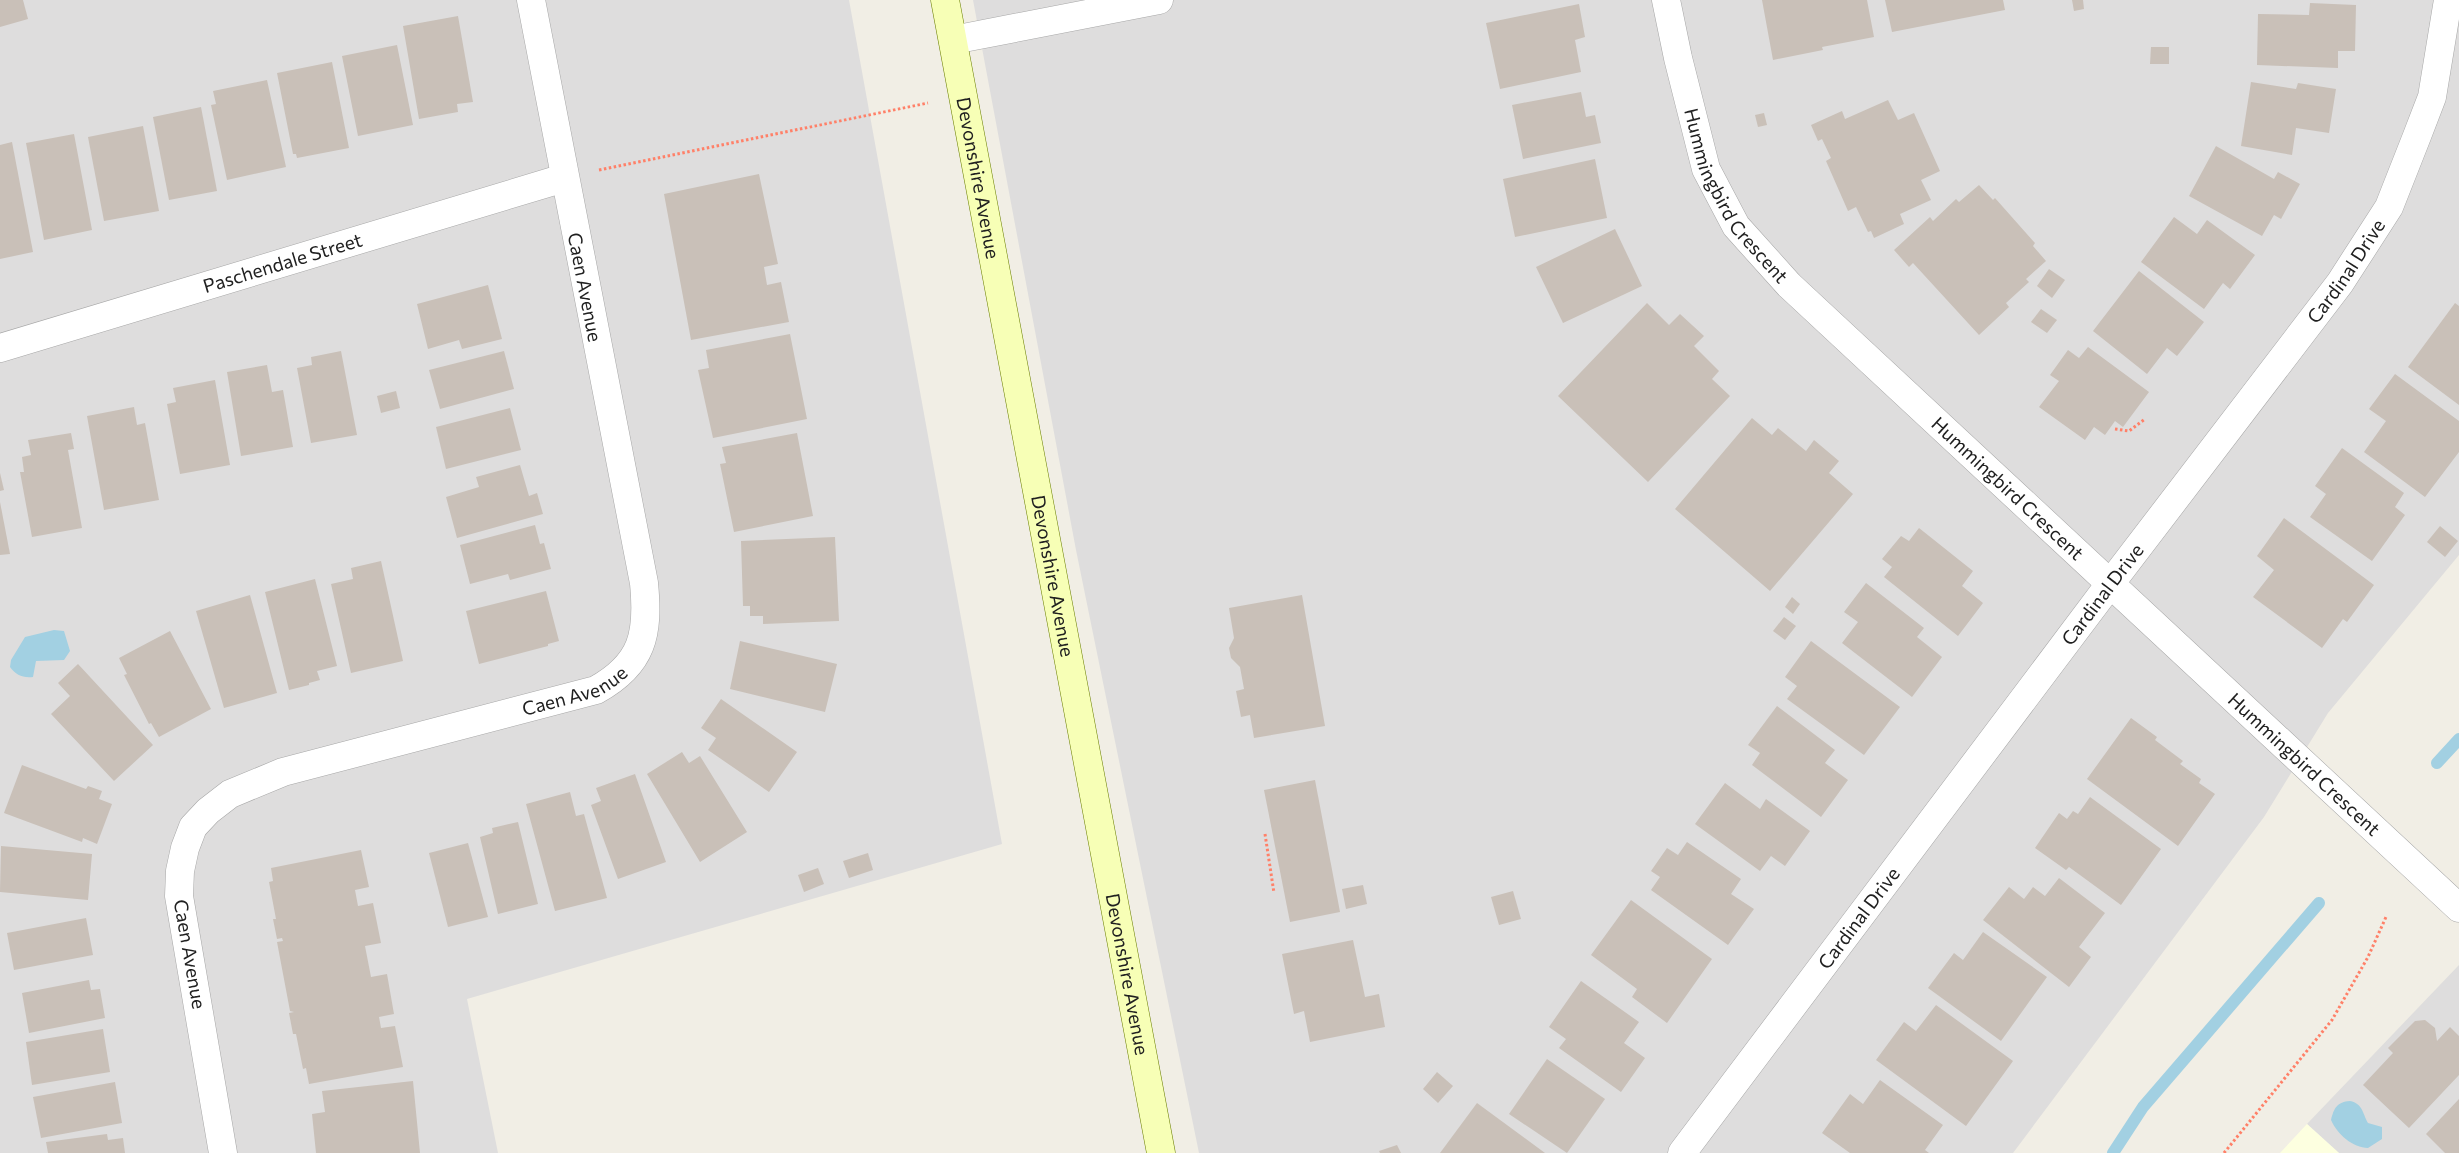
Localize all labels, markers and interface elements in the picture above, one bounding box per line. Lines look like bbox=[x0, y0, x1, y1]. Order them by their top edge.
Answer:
street label: Devonshire Avenue bbox=[952, 95, 1005, 261]
street label: Hummingbird Crescent bbox=[1680, 106, 1794, 287]
street label: Cardinal Drive bbox=[2302, 214, 2389, 327]
street label: Paschendale Street bbox=[200, 228, 365, 297]
street label: Caen Avenue bbox=[564, 230, 607, 344]
street label: Hummingbird Crescent bbox=[1927, 412, 2089, 564]
street label: Devonshire Avenue bbox=[1027, 493, 1080, 659]
street label: Cardinal Drive bbox=[2056, 539, 2148, 649]
street label: Caen Avenue bbox=[520, 661, 632, 720]
street label: Hummingbird Crescent bbox=[2224, 687, 2386, 840]
street label: Cardinal Drive bbox=[1813, 862, 1904, 973]
street label: Devonshire Avenue bbox=[1102, 891, 1154, 1057]
street label: Caen Avenue bbox=[170, 897, 211, 1010]

